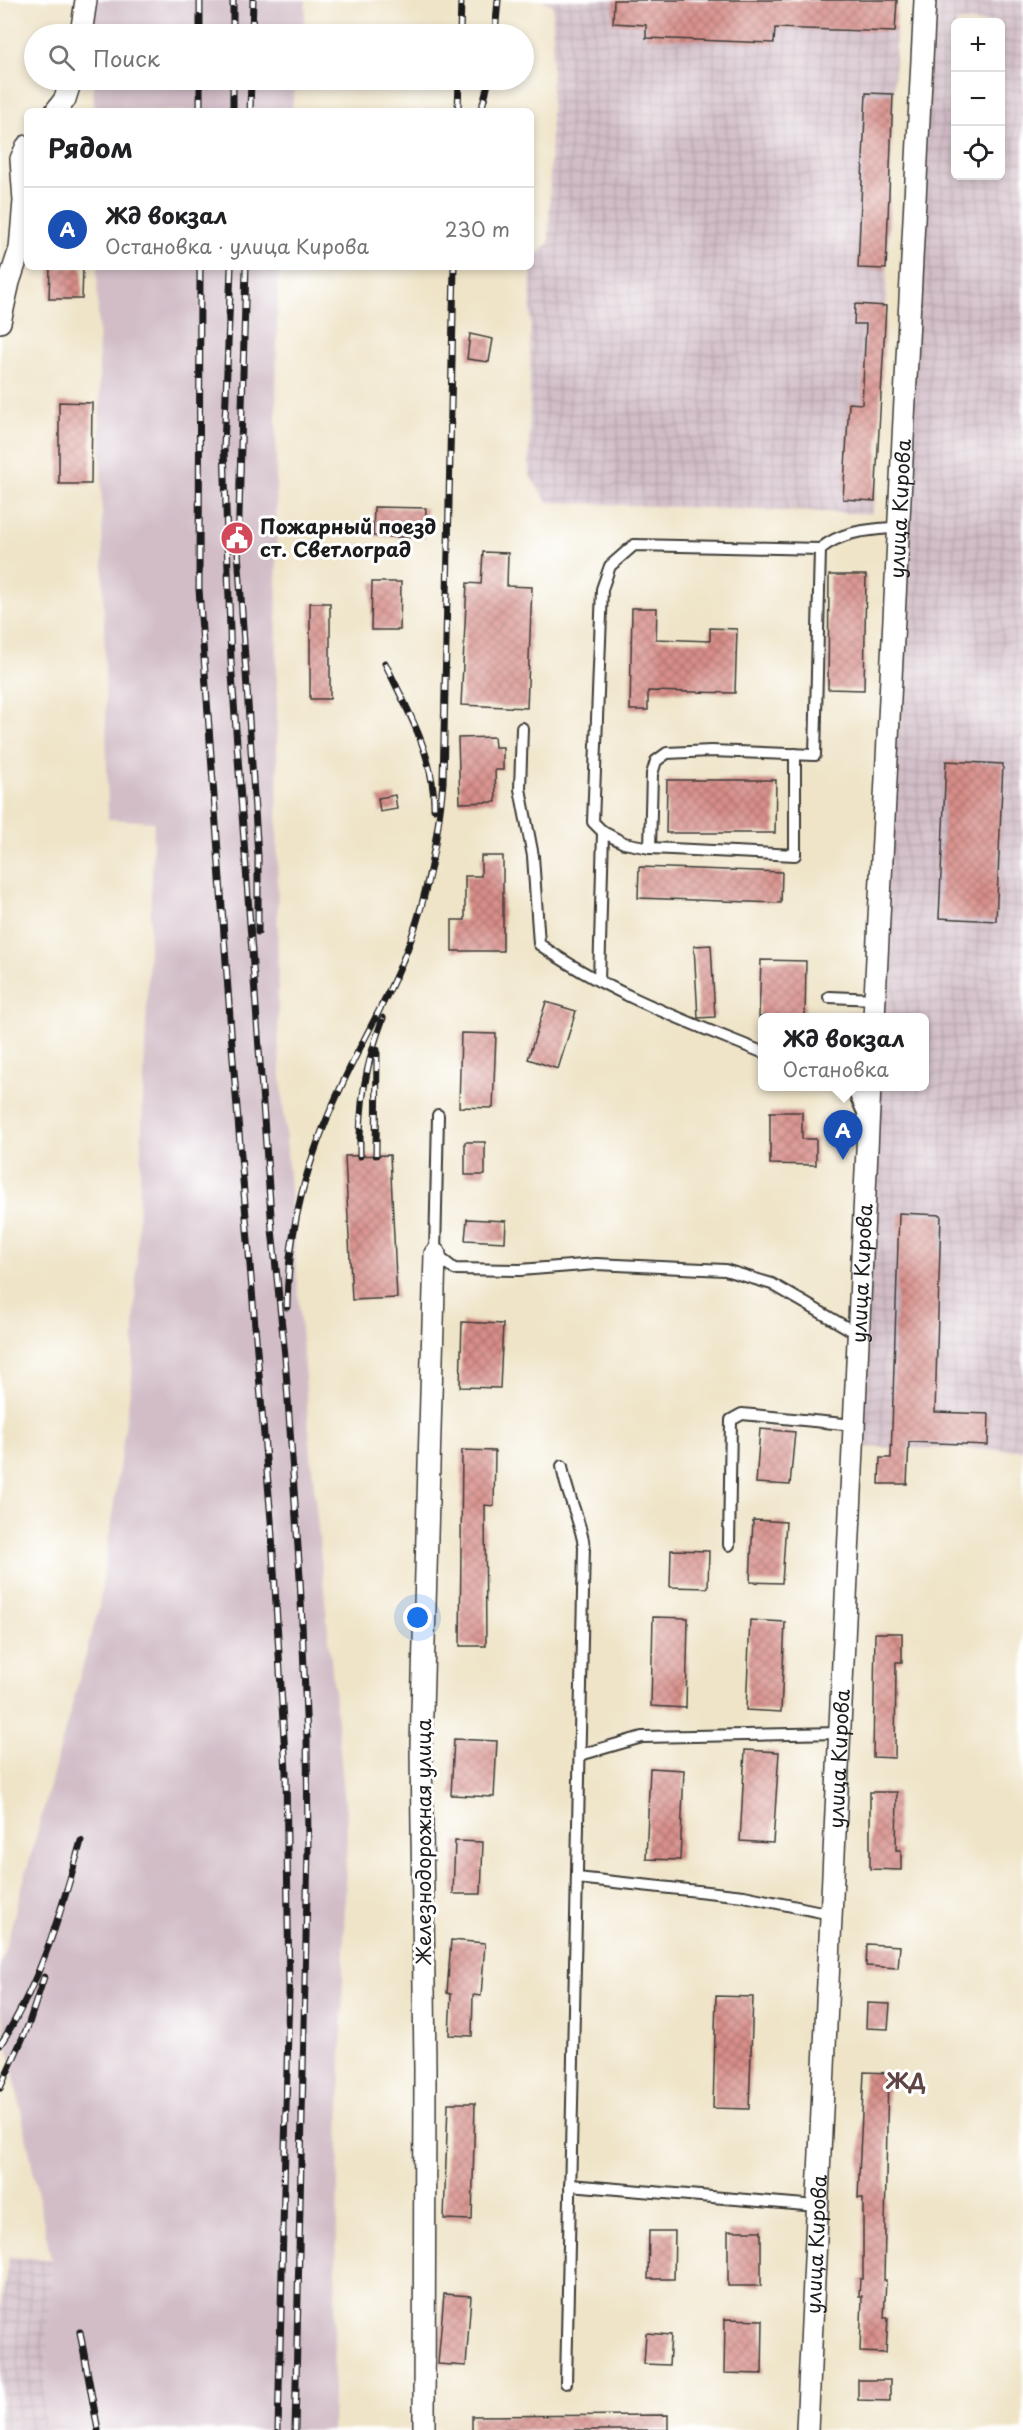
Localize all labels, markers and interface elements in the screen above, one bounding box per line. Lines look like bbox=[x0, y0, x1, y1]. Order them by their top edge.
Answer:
map controls bbox=[951, 18, 1005, 180]
button: + bbox=[951, 18, 1005, 72]
search box bbox=[24, 24, 534, 90]
icon: search bbox=[45, 41, 78, 74]
text: Поиск bbox=[93, 41, 160, 74]
button: − bbox=[951, 72, 1005, 126]
button: locate bbox=[951, 126, 1005, 180]
text: Рядом bbox=[48, 128, 133, 167]
text: Жд вокзал bbox=[105, 198, 227, 231]
text: A bbox=[60, 214, 75, 244]
text: 230 m bbox=[445, 214, 510, 244]
text: Остановка · улица Кирова bbox=[105, 231, 369, 261]
street label: улица Кирова bbox=[881, 438, 918, 579]
place label: Пожарный поезд ст. Светлоград bbox=[260, 511, 436, 564]
public building icon: Пожарный поезд ст. Светлоград bbox=[219, 520, 255, 556]
popup bbox=[758, 1013, 929, 1091]
text: Жд вокзал bbox=[782, 1021, 905, 1054]
text: Остановка bbox=[782, 1054, 889, 1084]
pin: A bbox=[824, 1110, 862, 1160]
street label: улица Кирова bbox=[843, 1202, 879, 1344]
your location bbox=[403, 1603, 432, 1632]
street label: улица Кирова bbox=[820, 1688, 857, 1829]
street label: Железнодорожная улица bbox=[408, 1718, 438, 1965]
district label: ЖД bbox=[885, 2064, 926, 2096]
street label: улица Кирова bbox=[797, 2173, 834, 2315]

